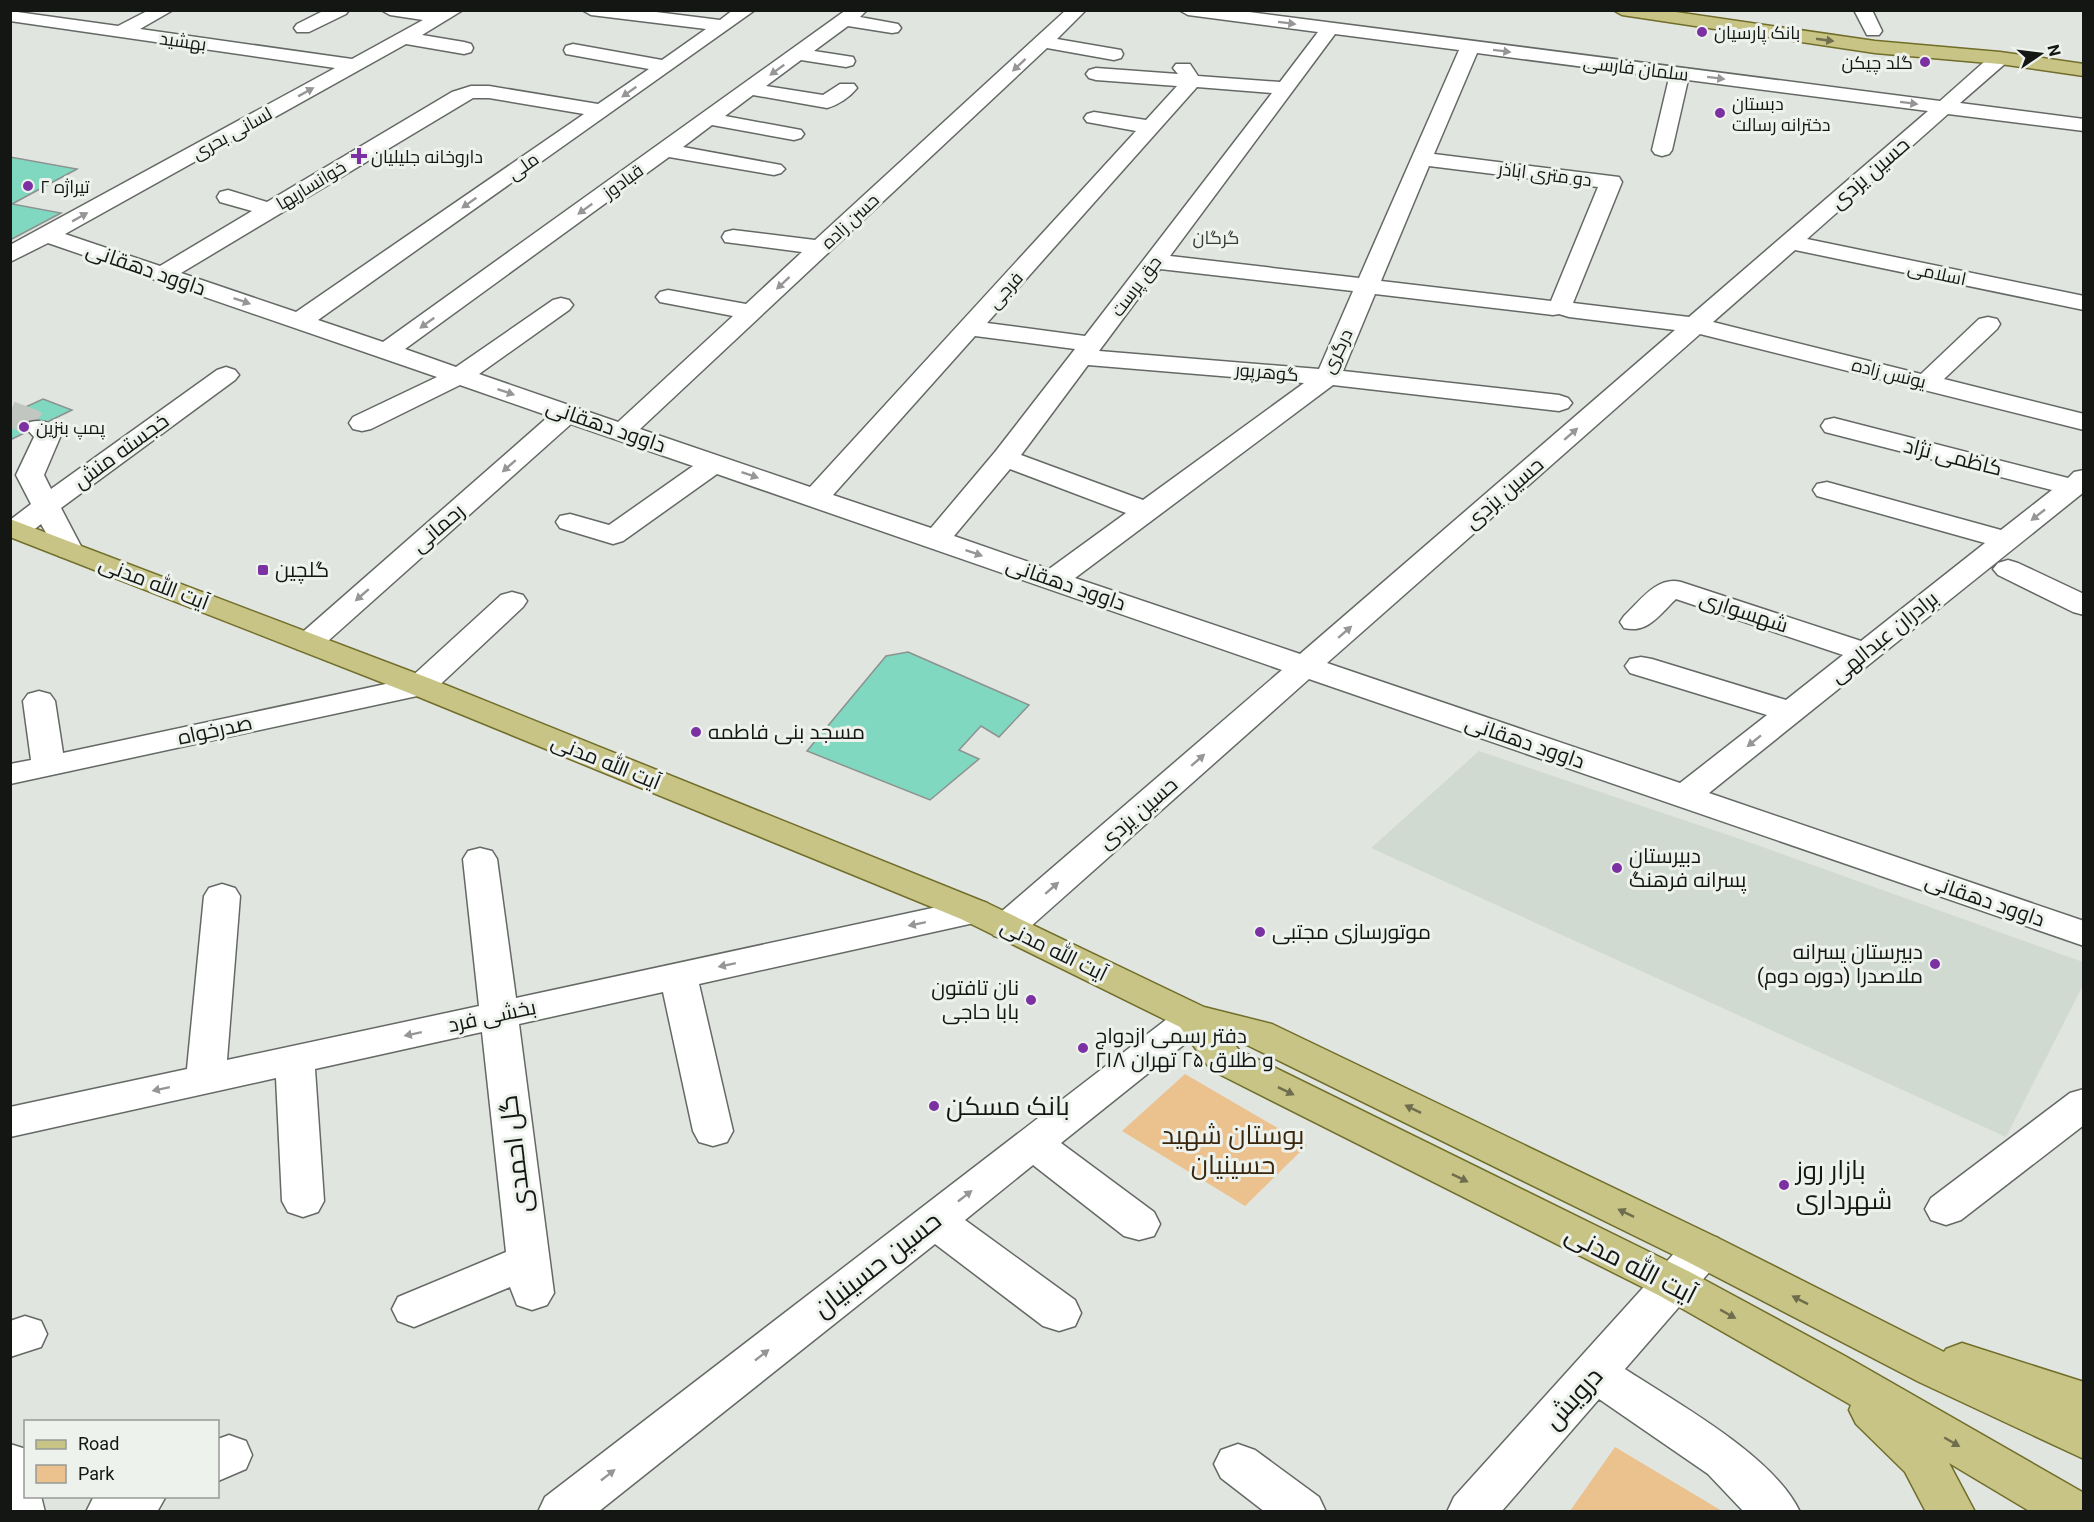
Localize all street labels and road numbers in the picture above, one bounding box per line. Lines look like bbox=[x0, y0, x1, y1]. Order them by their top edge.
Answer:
street label: بهشید bbox=[158, 27, 208, 56]
street label: سلمان فارسی bbox=[1582, 51, 1690, 86]
street label: لسانی بحری bbox=[188, 102, 276, 164]
street label: حسین یزدی bbox=[1826, 132, 1915, 215]
street label: ملی bbox=[503, 148, 543, 185]
street label: خوانساریها bbox=[272, 156, 350, 215]
street label: دو متری اباذر bbox=[1496, 158, 1593, 191]
street label: قبادوز bbox=[598, 159, 648, 204]
street label: حسن زاده bbox=[817, 189, 884, 254]
street label: داوود دهقانی bbox=[83, 237, 209, 302]
street label: حق پرست bbox=[1106, 252, 1167, 322]
street label: اسلامی bbox=[1906, 257, 1968, 290]
street label: فرجی bbox=[983, 267, 1028, 313]
street label: درگری bbox=[1317, 325, 1358, 377]
street label: یونس زاده bbox=[1849, 354, 1928, 393]
street label: گوهرپور bbox=[1233, 359, 1300, 387]
street label: داوود دهقانی bbox=[543, 394, 669, 459]
street label: خجسته منش bbox=[69, 408, 174, 494]
street label: کاظمی نژاد bbox=[1901, 433, 2005, 482]
street label: حسین یزدی bbox=[1460, 452, 1549, 535]
street label: رحمانی bbox=[407, 499, 470, 558]
street label: آیت الله مدنی bbox=[95, 549, 213, 616]
street label: داوود دهقانی bbox=[1003, 552, 1129, 617]
street label: شهسواری bbox=[1697, 586, 1791, 638]
street label: برادران عبدالهی bbox=[1825, 586, 1943, 689]
street label: صدرخواه bbox=[175, 710, 255, 750]
street label: داوود دهقانی bbox=[1462, 710, 1588, 775]
street label: آیت الله مدنی bbox=[548, 727, 665, 796]
street label: حسین یزدی bbox=[1094, 772, 1183, 855]
street label: داوود دهقانی bbox=[1922, 868, 2048, 933]
street label: آیت الله مدنی bbox=[996, 912, 1112, 987]
street label: بخشی فرد bbox=[446, 995, 538, 1038]
street label: گل احمدی bbox=[493, 1093, 538, 1215]
street label: حسین حسینیان bbox=[807, 1205, 947, 1324]
street label: آیت الله مدنی bbox=[1560, 1216, 1702, 1311]
street label: درویش bbox=[1537, 1361, 1609, 1436]

